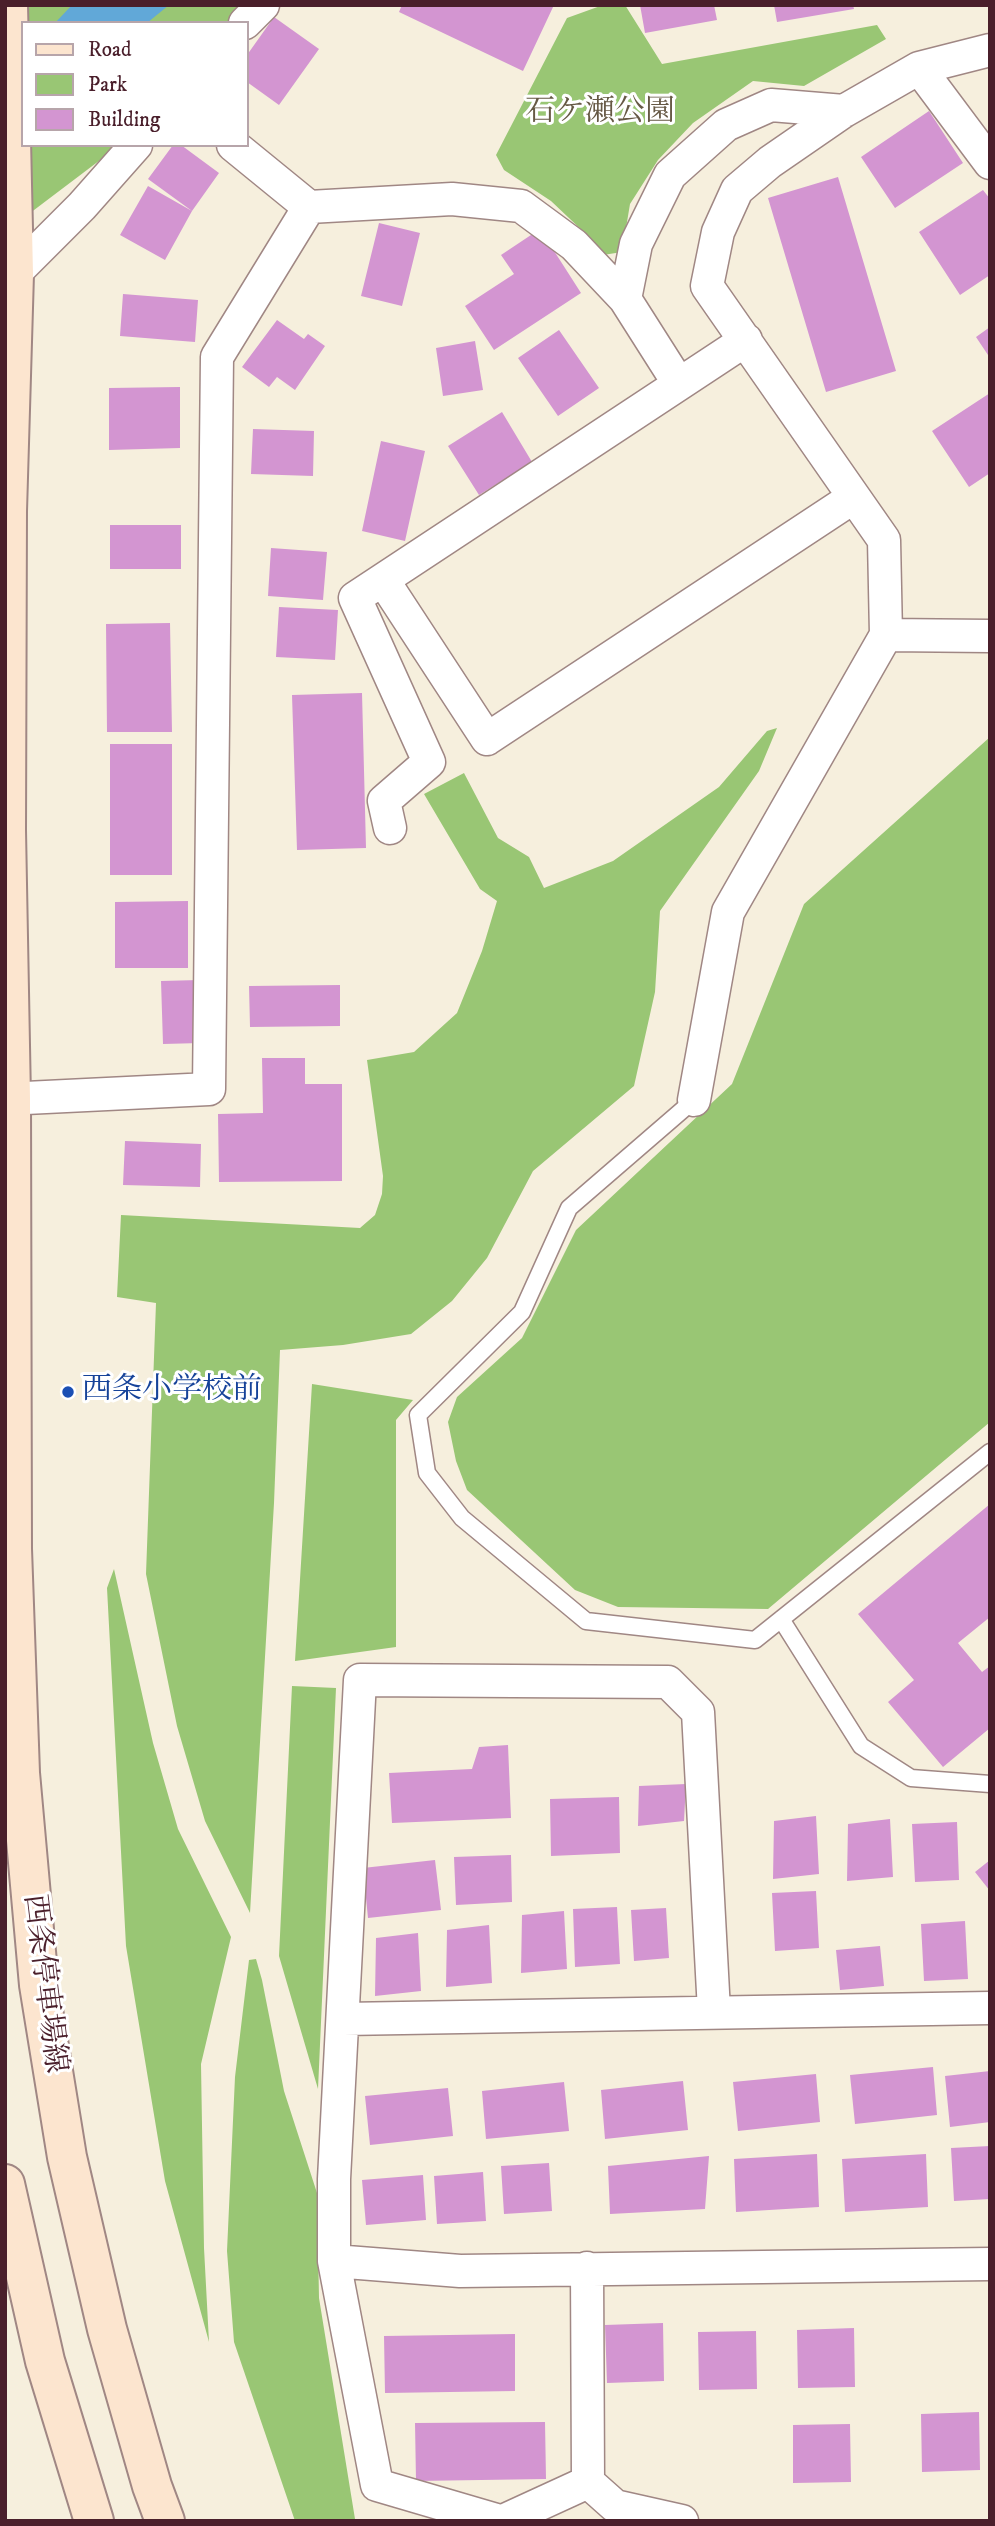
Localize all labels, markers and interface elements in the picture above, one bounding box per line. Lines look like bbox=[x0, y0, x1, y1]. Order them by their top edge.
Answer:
legend bbox=[21, 21, 248, 147]
text: Road bbox=[88, 37, 132, 63]
text: Park bbox=[88, 72, 127, 98]
park label: 石ケ瀬公園 bbox=[525, 96, 675, 132]
text: Building bbox=[88, 107, 160, 133]
place label: 西条小学校前 bbox=[82, 1374, 262, 1410]
marker: 西条小学校前 bbox=[60, 1384, 76, 1400]
street label: 西条停車場線 bbox=[14, 1892, 72, 2076]

